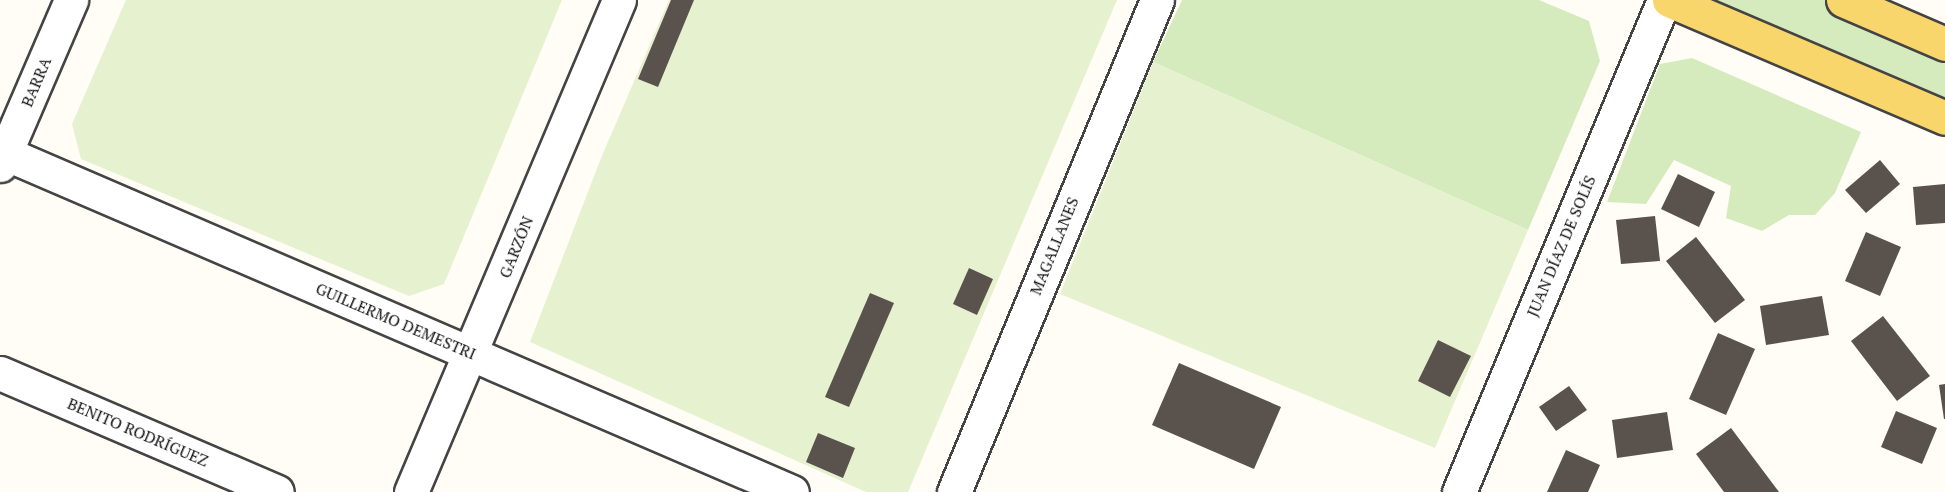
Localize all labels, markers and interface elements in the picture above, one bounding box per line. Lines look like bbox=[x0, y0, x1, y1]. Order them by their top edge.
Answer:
street label: BARRA bbox=[17, 54, 55, 110]
street label: JUAN DÍAZ DE SOLÍS bbox=[1522, 172, 1600, 320]
street label: MAGALLANES bbox=[1026, 194, 1082, 298]
street label: GARZÓN bbox=[495, 213, 537, 281]
street label: GUILLERMO DEMESTRI bbox=[313, 279, 479, 363]
street label: BENITO RODRÍGUEZ bbox=[65, 394, 211, 470]

